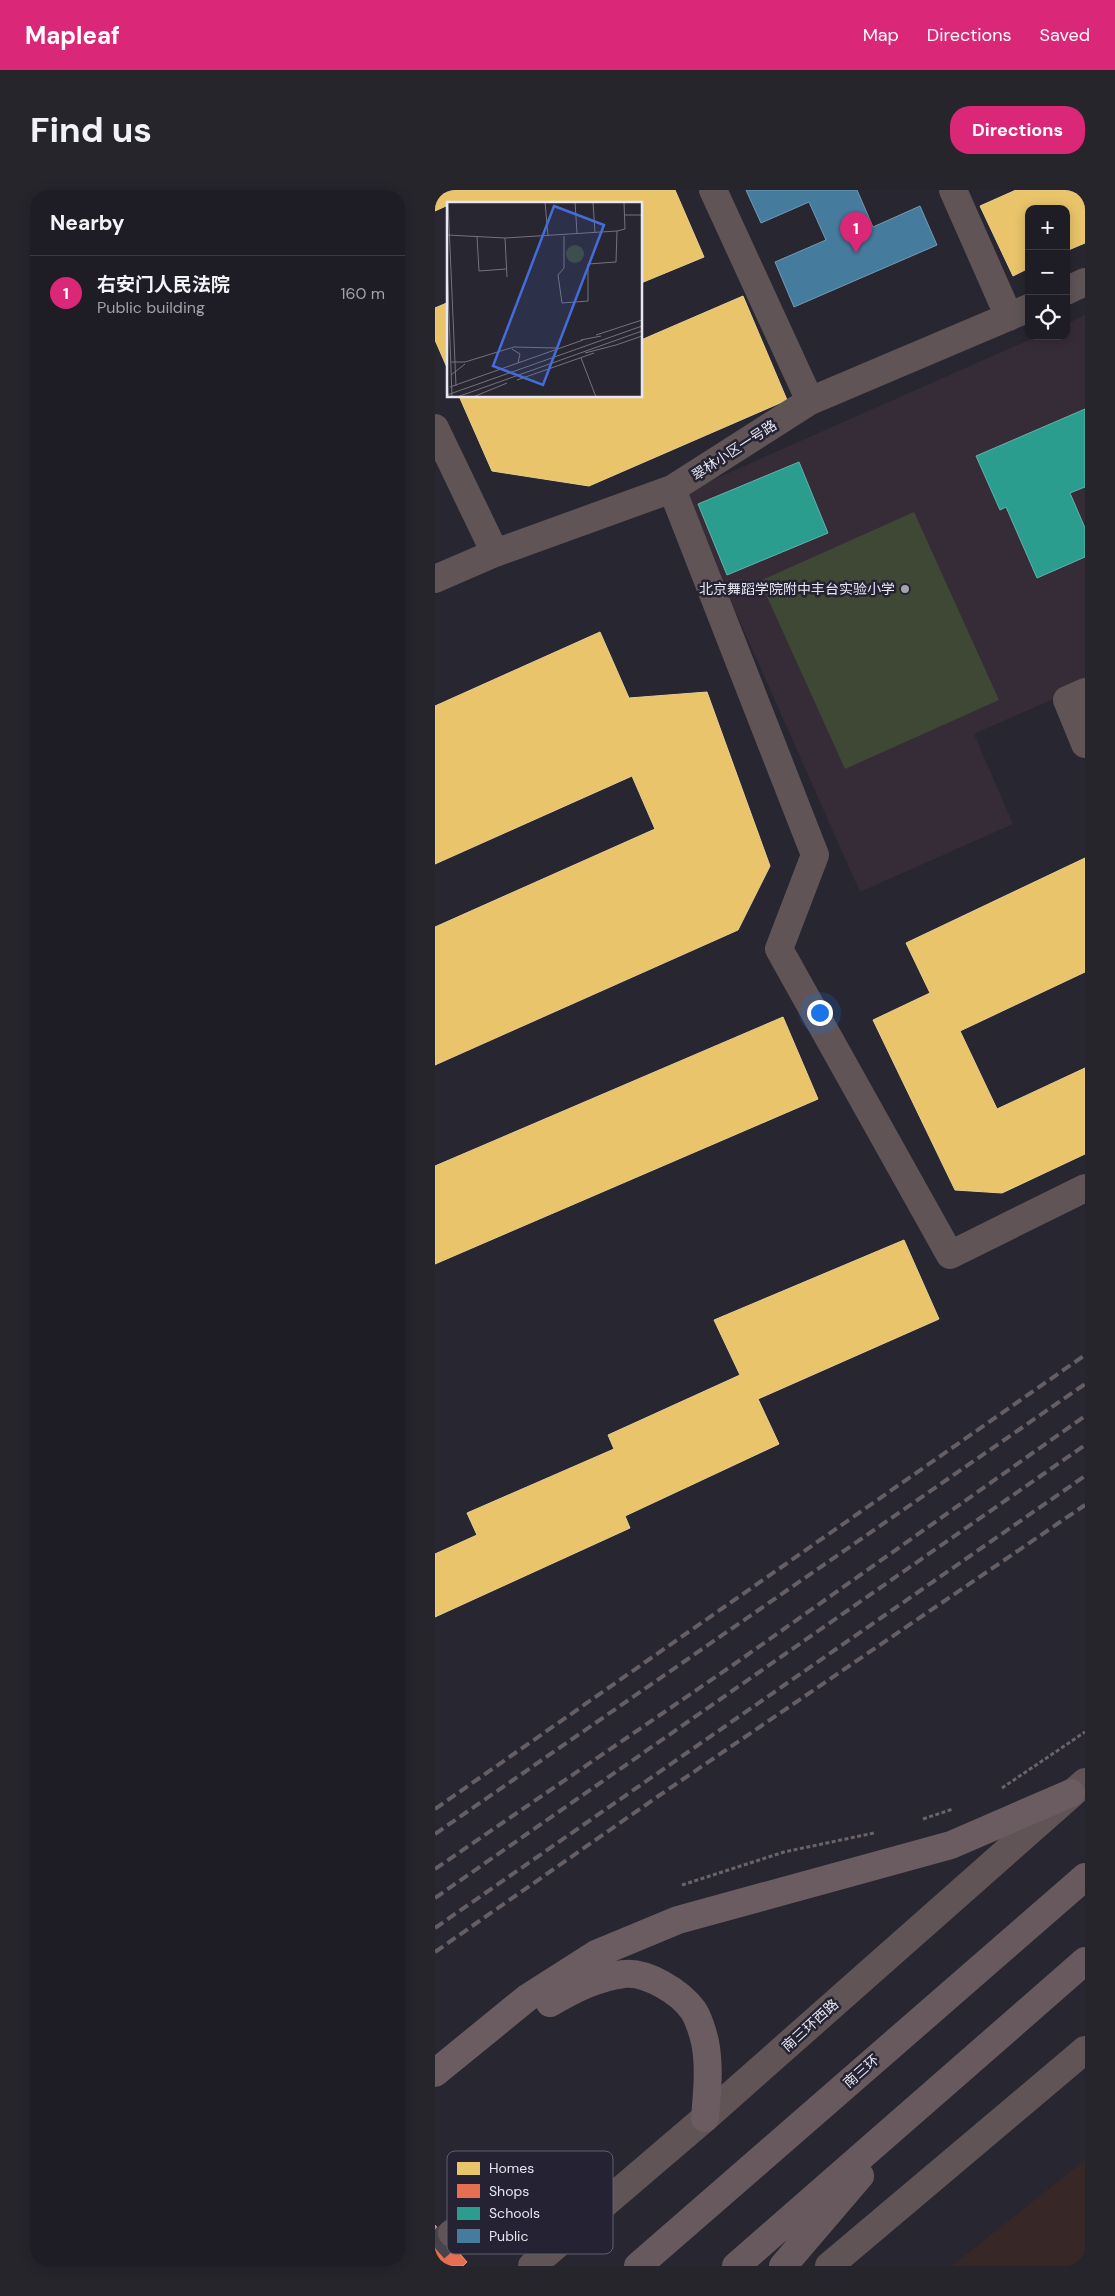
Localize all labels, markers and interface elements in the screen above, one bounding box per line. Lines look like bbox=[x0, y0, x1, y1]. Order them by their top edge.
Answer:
text: Mapleaf bbox=[25, 20, 120, 51]
text: Map bbox=[863, 23, 899, 47]
text: Directions bbox=[927, 23, 1012, 47]
text: Saved bbox=[1040, 23, 1090, 47]
button: Directions bbox=[950, 106, 1085, 154]
text: Find us bbox=[30, 107, 152, 153]
inset map bbox=[447, 202, 643, 398]
map controls bbox=[1025, 205, 1070, 340]
button: + bbox=[1025, 205, 1070, 250]
text: Nearby bbox=[50, 209, 124, 237]
pin: 1 bbox=[840, 212, 872, 253]
button: − bbox=[1025, 250, 1070, 295]
text: 右安门人民法院 bbox=[97, 272, 230, 297]
text: 1 bbox=[63, 283, 69, 304]
text: 160 m bbox=[341, 283, 385, 304]
button: locate bbox=[1025, 295, 1070, 340]
text: Public building bbox=[97, 297, 205, 318]
street label: 翠林小区一号路 bbox=[688, 416, 780, 484]
place label: 北京舞蹈学院附中丰台实验小学 bbox=[699, 580, 895, 598]
marker: 北京舞蹈学院附中丰台实验小学 bbox=[899, 583, 911, 595]
your location bbox=[807, 1000, 833, 1026]
street label: 南三环西路 bbox=[778, 1995, 842, 2055]
street label: 南三环 bbox=[839, 2050, 883, 2092]
legend bbox=[447, 2151, 613, 2254]
text: Homes bbox=[489, 2159, 534, 2177]
text: Shops bbox=[489, 2182, 529, 2200]
text: Schools bbox=[489, 2204, 540, 2222]
text: Public bbox=[489, 2227, 528, 2245]

